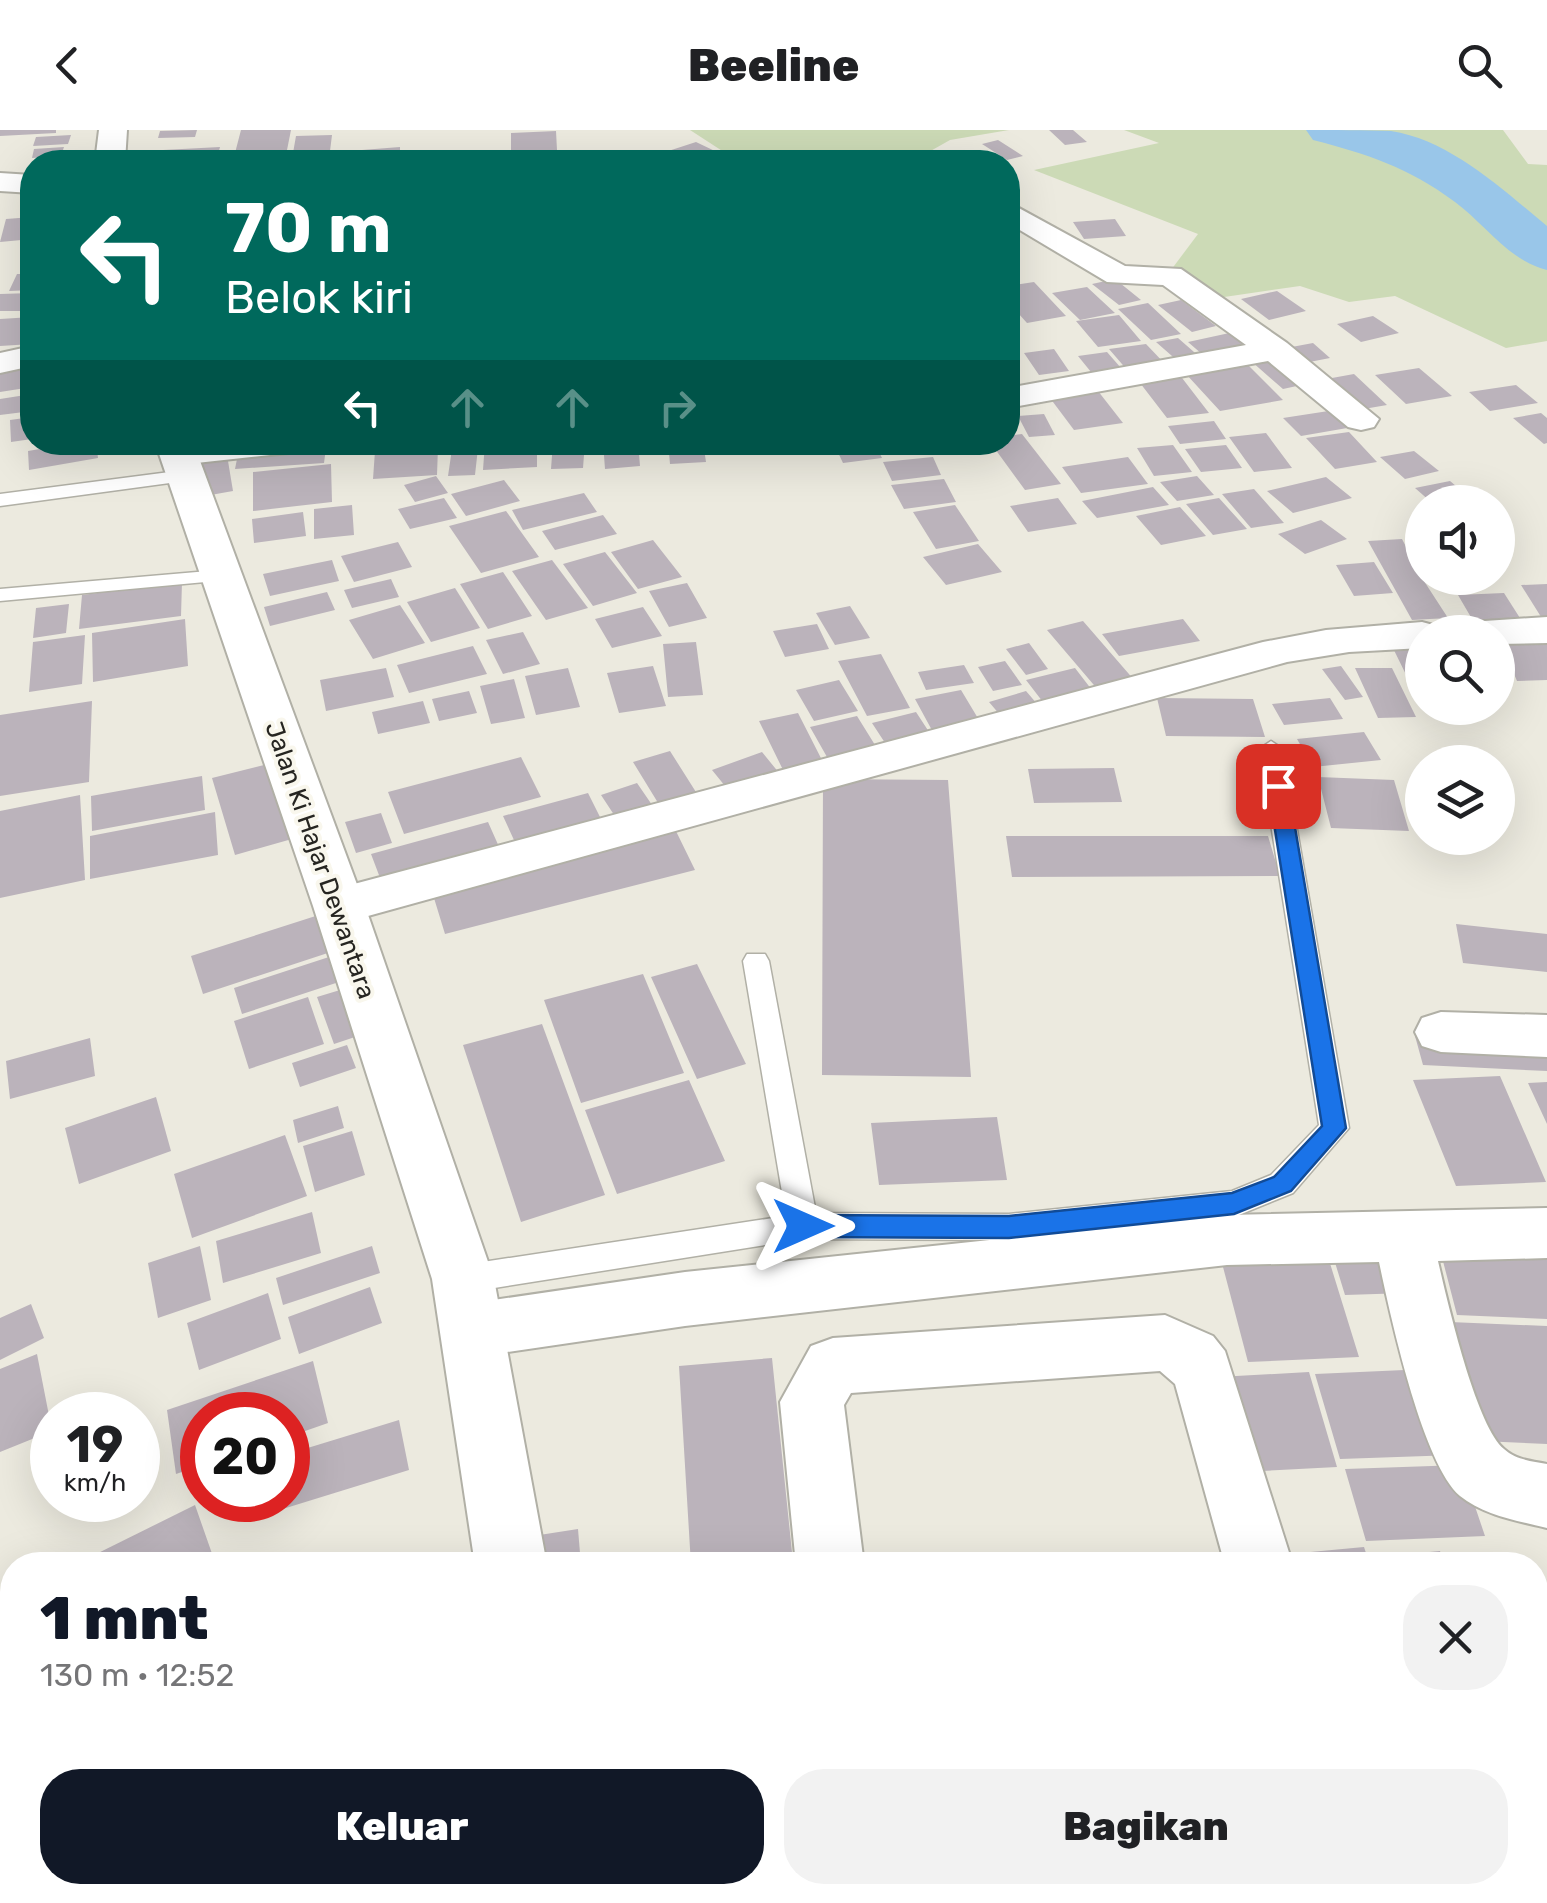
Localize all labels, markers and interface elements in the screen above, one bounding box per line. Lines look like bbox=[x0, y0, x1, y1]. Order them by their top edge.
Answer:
icon: back bbox=[40, 38, 95, 93]
icon: search bbox=[1452, 38, 1507, 93]
text: Beeline bbox=[688, 39, 859, 92]
text: 70 m bbox=[225, 187, 392, 270]
icon: left bbox=[60, 190, 190, 320]
text: Belok kiri bbox=[225, 271, 413, 324]
icon: left bbox=[335, 380, 390, 435]
icon: ahead bbox=[440, 380, 495, 435]
icon: ahead bbox=[545, 380, 600, 435]
icon: right bbox=[650, 380, 705, 435]
map controls bbox=[1405, 485, 1515, 855]
button: sound bbox=[1405, 485, 1515, 595]
button: search bbox=[1405, 615, 1515, 725]
street label: Jalan Ki Hajar Dewantara bbox=[259, 718, 382, 1002]
pin bbox=[1236, 744, 1321, 829]
button: layers bbox=[1405, 745, 1515, 855]
icon: arrive bbox=[1251, 759, 1306, 814]
position arrow bbox=[751, 1174, 855, 1278]
speed limit sign: 20 bbox=[180, 1392, 310, 1522]
text: 19 bbox=[67, 1415, 123, 1475]
text: km/h bbox=[64, 1468, 126, 1497]
text: 1 mnt bbox=[40, 1583, 208, 1654]
button: close bbox=[1403, 1585, 1508, 1690]
text: 130 m · 12:52 bbox=[40, 1656, 234, 1694]
button: Keluar bbox=[40, 1769, 764, 1884]
button: Bagikan bbox=[784, 1769, 1508, 1884]

